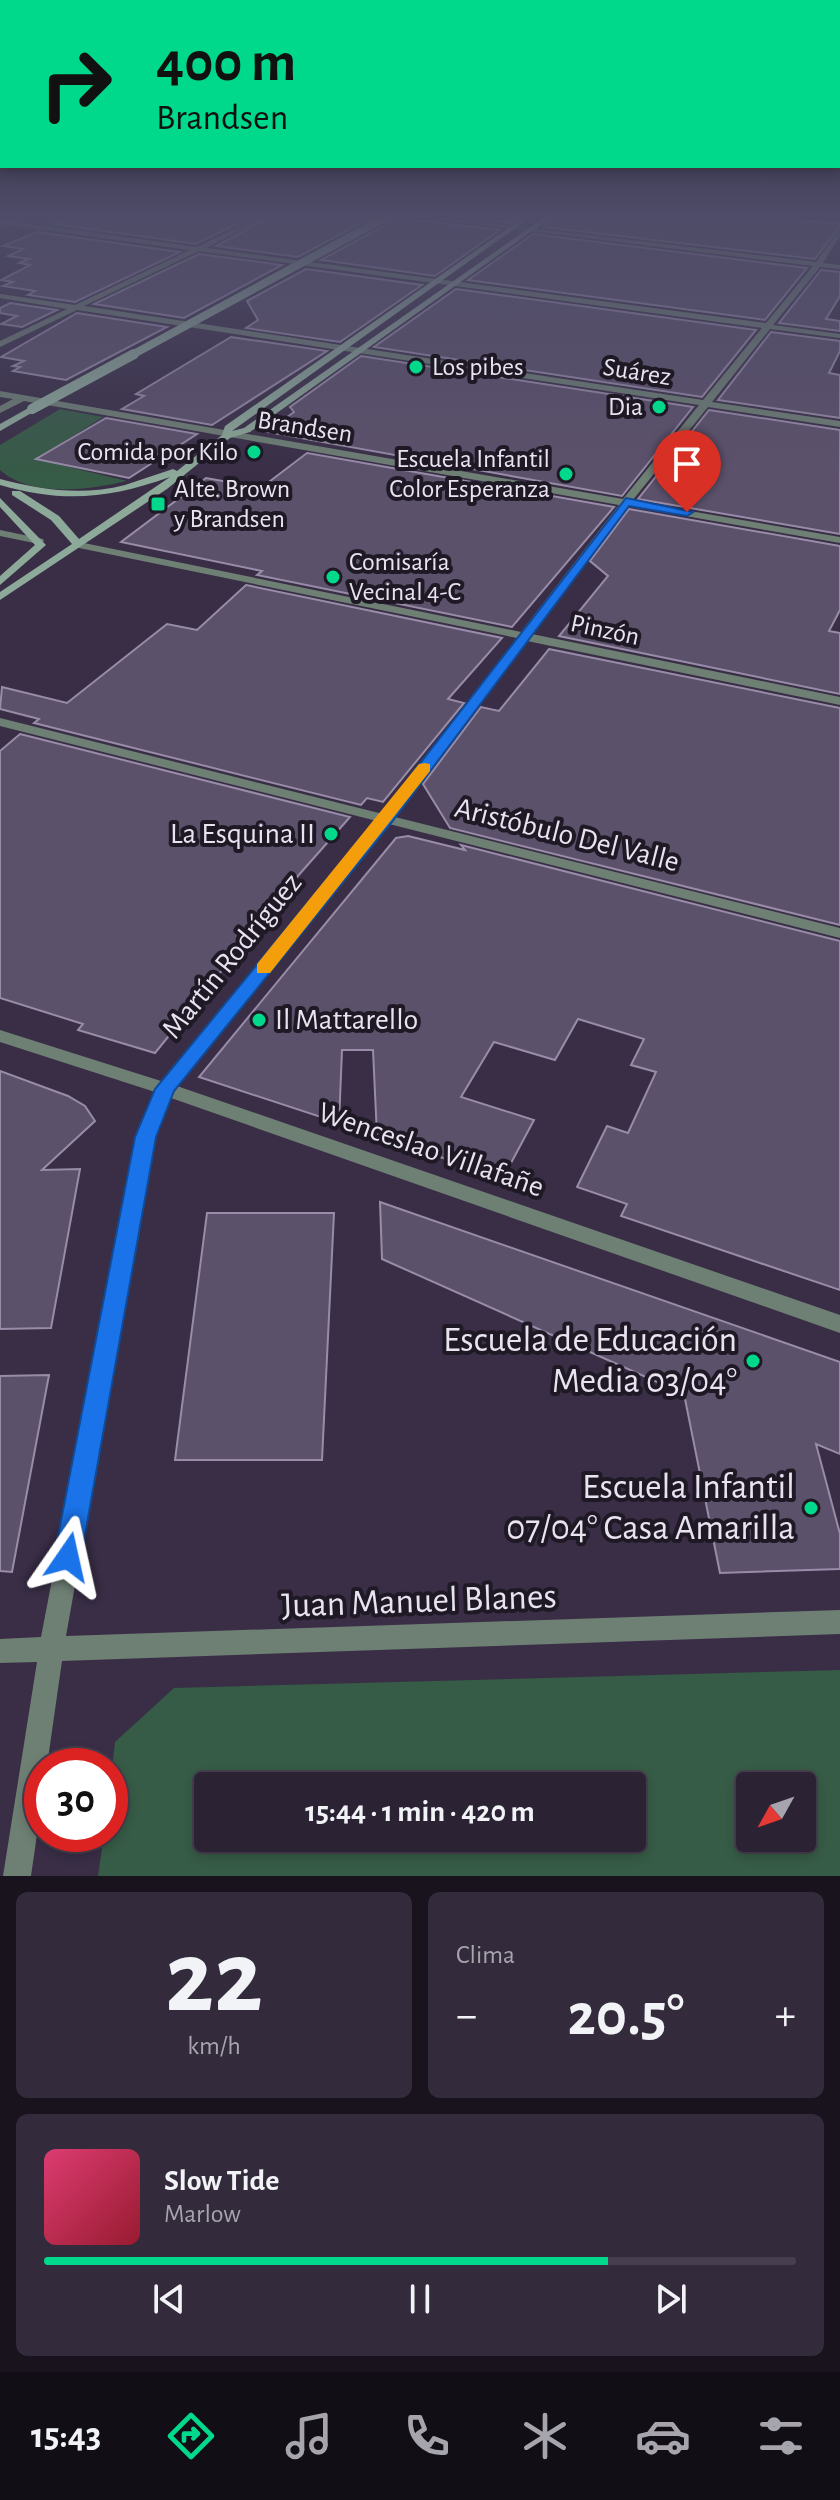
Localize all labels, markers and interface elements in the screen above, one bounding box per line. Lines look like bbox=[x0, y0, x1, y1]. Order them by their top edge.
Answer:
icon: right bbox=[24, 32, 128, 136]
text: 400 m bbox=[156, 35, 296, 91]
text: Brandsen bbox=[156, 100, 288, 136]
place label: Los pibes bbox=[432, 354, 524, 380]
street label: Suárez bbox=[601, 354, 673, 390]
marker: Los pibes bbox=[407, 358, 425, 376]
place label: Dia bbox=[608, 394, 643, 420]
marker: Dia bbox=[650, 398, 668, 416]
street label: Brandsen bbox=[256, 407, 354, 447]
pin bbox=[653, 430, 721, 512]
place label: Comida por Kilo bbox=[78, 439, 238, 465]
icon: arrive bbox=[665, 442, 709, 486]
marker: Comida por Kilo bbox=[245, 443, 263, 461]
place label: Escuela Infantil Color Esperanza bbox=[389, 446, 550, 502]
marker: Escuela Infantil Color Esperanza bbox=[557, 465, 575, 483]
place label: Alte. Brown y Brandsen bbox=[173, 476, 290, 532]
marker: Alte. Brown y Brandsen bbox=[149, 495, 167, 513]
place label: Comisaría Vecinal 4-C bbox=[349, 549, 461, 605]
marker: Comisaría Vecinal 4-C bbox=[324, 568, 342, 586]
street label: Pinzón bbox=[568, 610, 642, 650]
street label: Aristóbulo Del Valle bbox=[452, 793, 682, 877]
place label: La Esquina II bbox=[170, 819, 315, 849]
marker: La Esquina II bbox=[322, 825, 340, 843]
street label: Martín Rodríguez bbox=[157, 868, 307, 1044]
place label: Il Mattarello bbox=[275, 1005, 418, 1035]
marker: Il Mattarello bbox=[250, 1011, 268, 1029]
street label: Wenceslao Villafañe bbox=[314, 1097, 548, 1203]
place label: Escuela de Educación Media 03/04° bbox=[443, 1322, 737, 1399]
marker: Escuela de Educación Media 03/04° bbox=[744, 1352, 762, 1370]
place label: Escuela Infantil 07/04° Casa Amarilla bbox=[506, 1469, 795, 1546]
marker: Escuela Infantil 07/04° Casa Amarilla bbox=[802, 1499, 820, 1517]
position arrow bbox=[26, 1515, 110, 1599]
street label: Juan Manuel Blanes bbox=[281, 1578, 557, 1624]
speed limit sign: 30 bbox=[24, 1748, 128, 1852]
north arrow bbox=[736, 1772, 816, 1852]
map controls bbox=[736, 1772, 816, 1852]
text: 15:44 · 1 min · 420 m bbox=[305, 1797, 535, 1827]
text: 22 bbox=[165, 1927, 263, 2031]
text: Clima bbox=[456, 1942, 515, 1968]
text: 20.5° bbox=[568, 1986, 684, 2046]
text: − bbox=[456, 1994, 477, 2038]
text: + bbox=[775, 1994, 796, 2038]
text: km/h bbox=[187, 2033, 241, 2059]
text: Slow Tide bbox=[164, 2166, 279, 2196]
text: Marlow bbox=[164, 2201, 241, 2227]
icon: previous bbox=[147, 2277, 191, 2321]
icon: pause bbox=[398, 2277, 442, 2321]
icon: next bbox=[649, 2277, 693, 2321]
icon: directions bbox=[163, 2408, 219, 2464]
icon: music bbox=[281, 2408, 337, 2464]
icon: phone bbox=[399, 2408, 455, 2464]
icon: climate bbox=[517, 2408, 573, 2464]
icon: car bbox=[635, 2408, 691, 2464]
icon: filters bbox=[753, 2408, 809, 2464]
text: 15:43 bbox=[31, 2418, 101, 2454]

